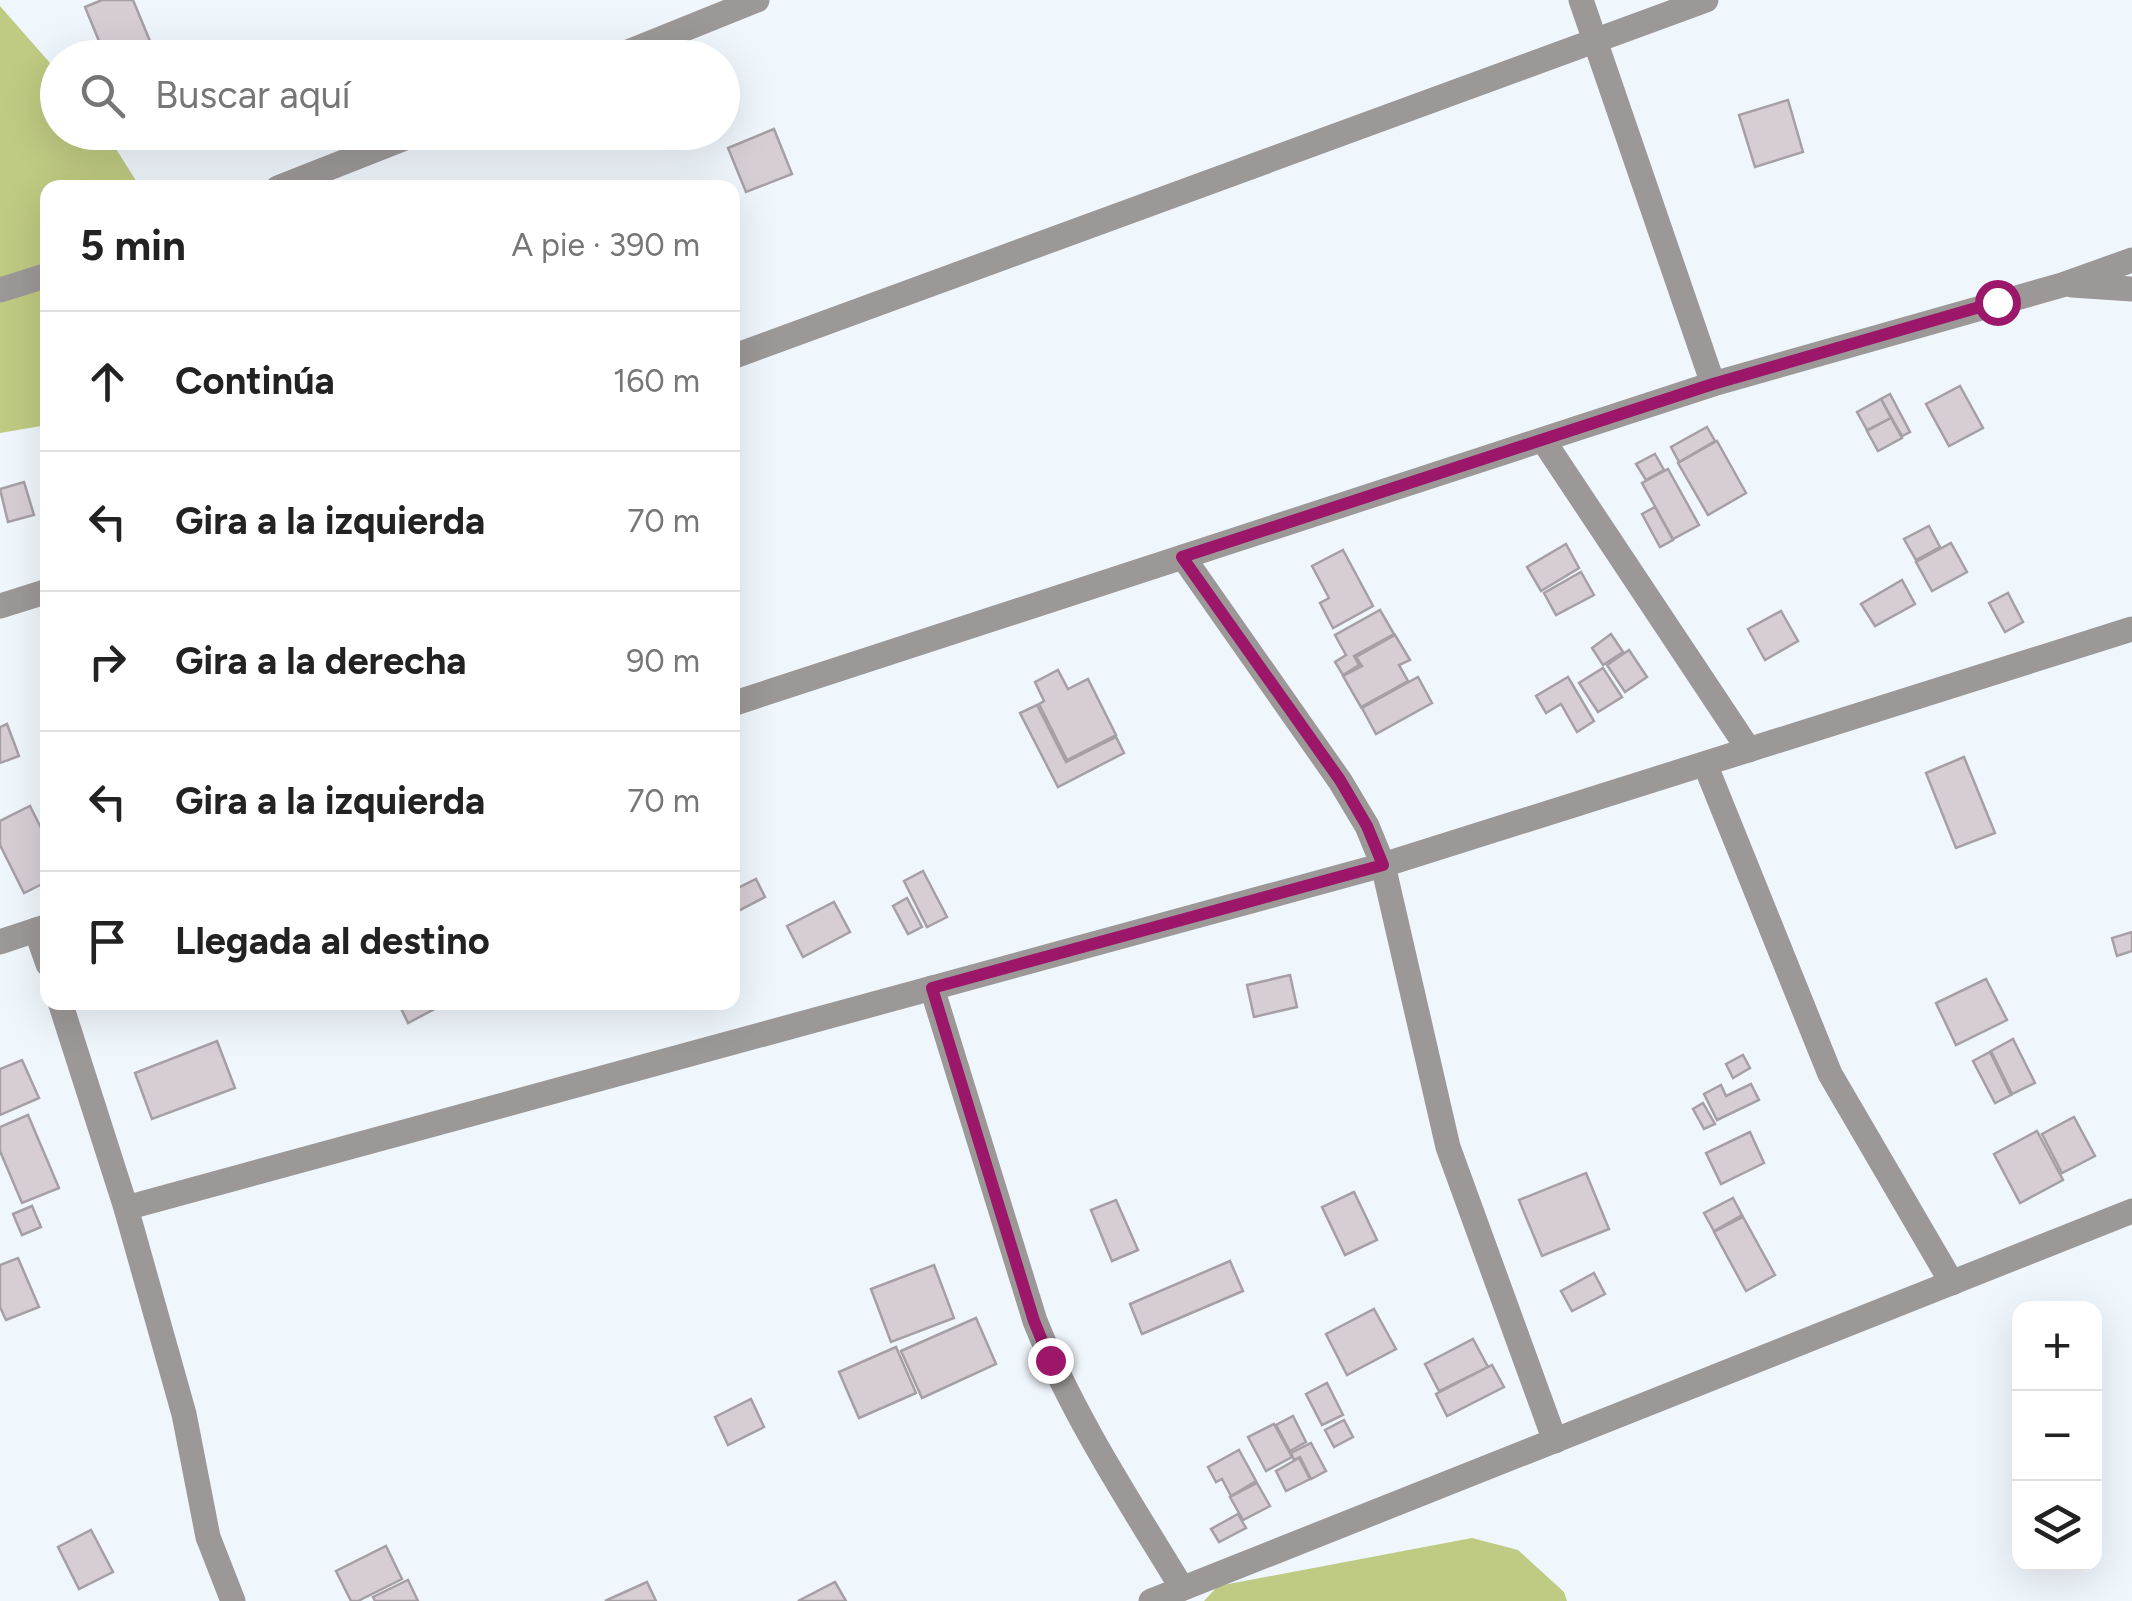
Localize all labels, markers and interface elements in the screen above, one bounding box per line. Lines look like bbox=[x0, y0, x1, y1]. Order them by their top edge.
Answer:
search box bbox=[40, 40, 740, 150]
icon: search bbox=[75, 68, 130, 123]
text: Buscar aquí bbox=[155, 72, 351, 118]
text: 5 min bbox=[80, 220, 186, 271]
text: A pie · 390 m bbox=[512, 226, 700, 264]
route start bbox=[1975, 280, 2021, 326]
icon: ahead bbox=[80, 354, 135, 409]
text: Continúa bbox=[175, 358, 335, 404]
text: 160 m bbox=[613, 362, 700, 400]
icon: left bbox=[80, 494, 135, 549]
text: Gira a la izquierda bbox=[175, 498, 485, 544]
text: 70 m bbox=[627, 502, 700, 540]
icon: right bbox=[80, 634, 135, 689]
text: Gira a la derecha bbox=[175, 638, 467, 684]
text: 90 m bbox=[626, 642, 700, 680]
icon: left bbox=[80, 774, 135, 829]
text: Gira a la izquierda bbox=[175, 778, 485, 824]
text: 70 m bbox=[627, 782, 700, 820]
icon: arrive bbox=[80, 914, 135, 969]
text: Llegada al destino bbox=[175, 918, 490, 964]
map controls bbox=[2012, 1301, 2102, 1571]
button: + bbox=[2012, 1301, 2102, 1391]
route end bbox=[1028, 1338, 1074, 1384]
button: − bbox=[2012, 1391, 2102, 1481]
button: layers bbox=[2012, 1481, 2102, 1571]

